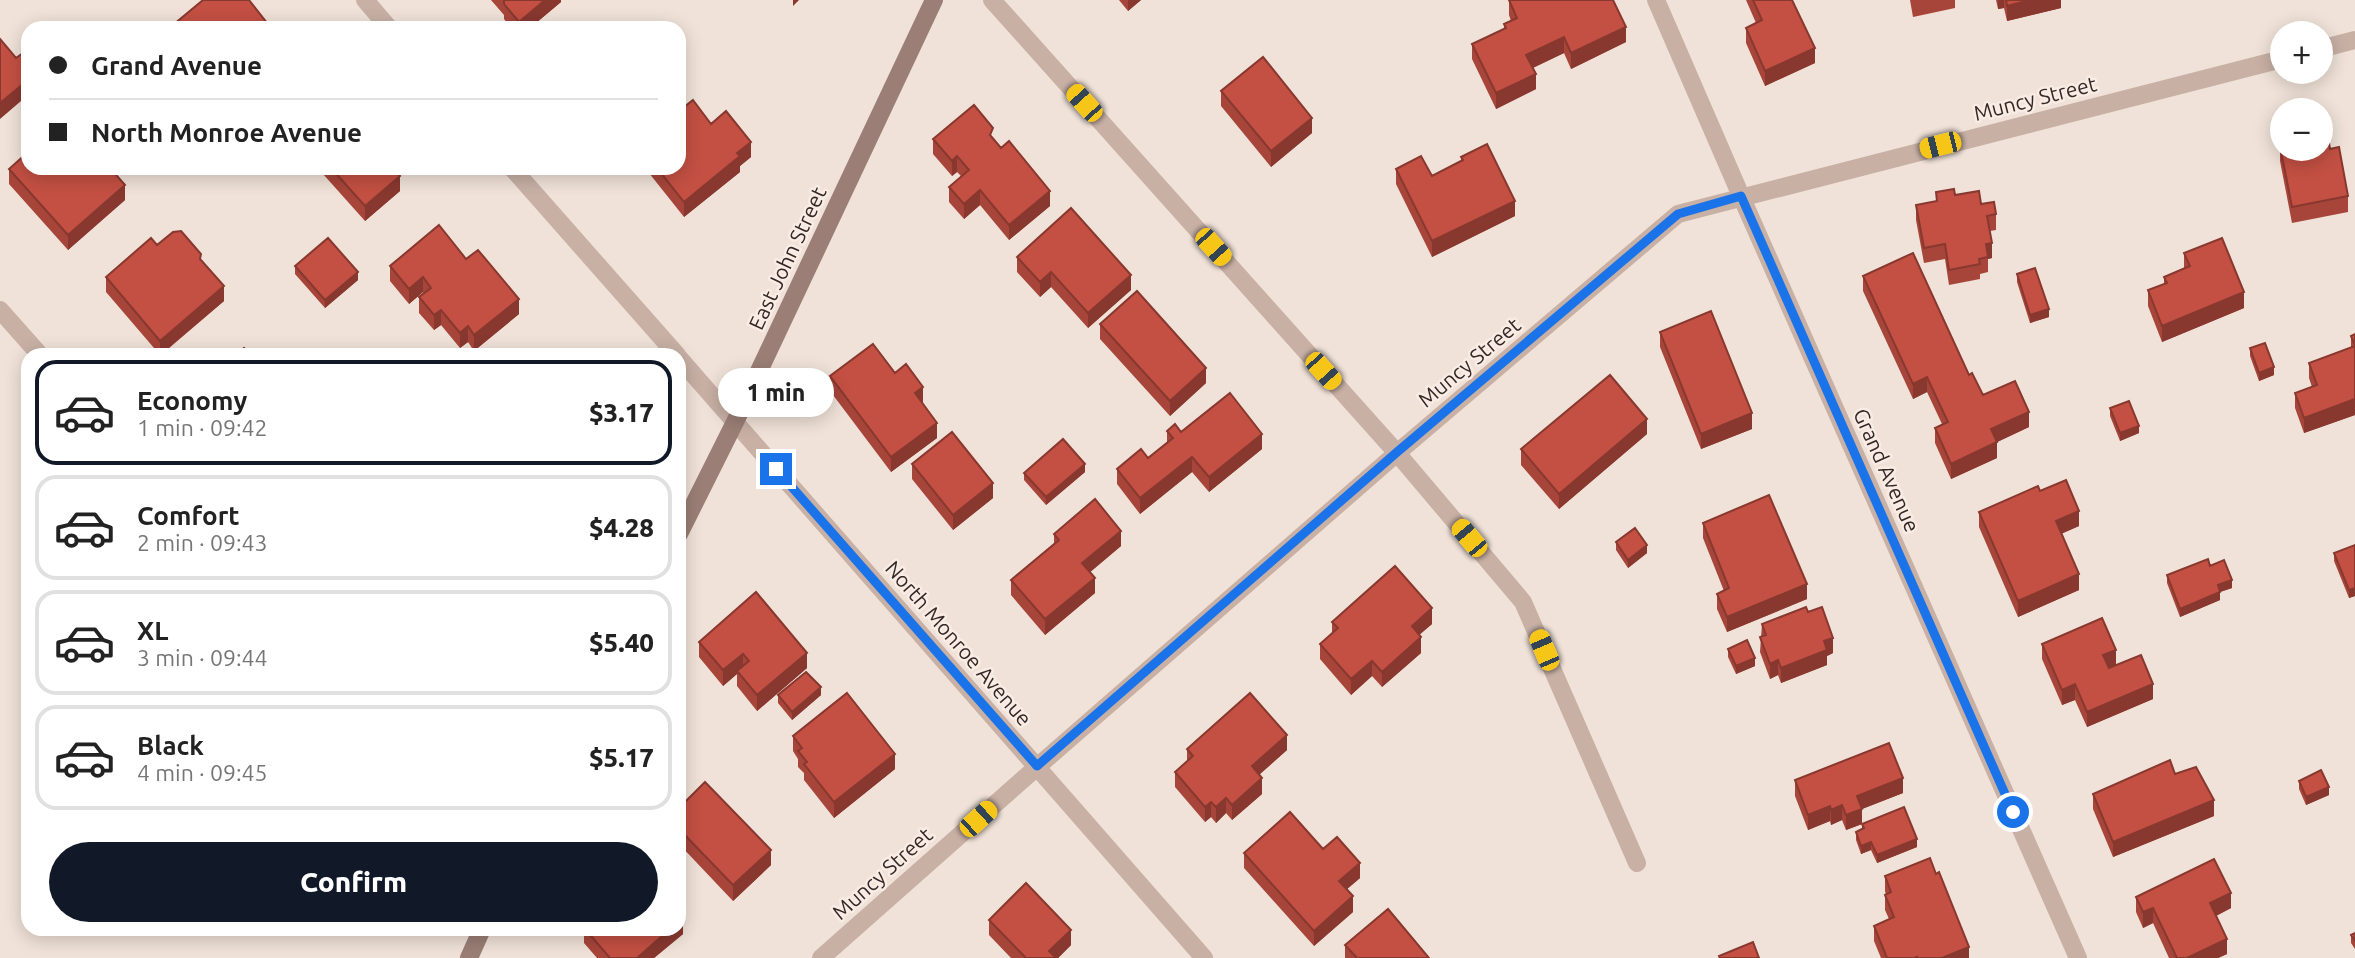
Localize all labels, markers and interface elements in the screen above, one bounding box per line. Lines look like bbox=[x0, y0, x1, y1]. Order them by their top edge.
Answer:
map controls bbox=[2270, 21, 2333, 161]
button: + bbox=[2270, 21, 2333, 84]
text: Grand Avenue bbox=[91, 51, 262, 80]
street label: Muncy Street bbox=[1971, 71, 2099, 125]
car bbox=[1063, 80, 1106, 126]
button: − bbox=[2270, 98, 2333, 161]
text: North Monroe Avenue bbox=[91, 118, 362, 147]
car bbox=[1918, 130, 1963, 160]
street label: East John Street bbox=[743, 183, 831, 333]
car bbox=[1192, 224, 1235, 270]
street label: Muncy Street bbox=[1413, 312, 1525, 412]
car bbox=[1302, 348, 1345, 394]
callout: 1 min bbox=[718, 368, 834, 416]
text: 1 min bbox=[747, 380, 805, 405]
icon: car bbox=[53, 381, 116, 444]
text: Economy bbox=[137, 386, 247, 415]
text: $3.17 bbox=[589, 398, 654, 427]
street label: Grand Avenue bbox=[1849, 405, 1925, 535]
text: 1 min · 09:42 bbox=[137, 415, 268, 440]
route end bbox=[760, 453, 792, 485]
icon: car bbox=[53, 496, 116, 559]
text: Comfort bbox=[137, 501, 240, 530]
text: $4.28 bbox=[589, 513, 654, 542]
car bbox=[1448, 515, 1491, 561]
text: 2 min · 09:43 bbox=[137, 530, 268, 555]
street label: North Monroe Avenue bbox=[881, 556, 1037, 730]
icon: car bbox=[53, 611, 116, 674]
text: XL bbox=[137, 616, 168, 645]
car bbox=[1527, 627, 1562, 673]
text: $5.40 bbox=[589, 628, 654, 657]
text: 3 min · 09:44 bbox=[137, 645, 268, 670]
icon: car bbox=[53, 726, 116, 789]
text: Black bbox=[137, 731, 204, 760]
text: $5.17 bbox=[589, 743, 654, 772]
text: 4 min · 09:45 bbox=[137, 760, 268, 785]
route start bbox=[1997, 796, 2029, 828]
car bbox=[956, 797, 1001, 841]
street label: Muncy Street bbox=[827, 822, 937, 924]
button: Confirm bbox=[49, 842, 658, 922]

